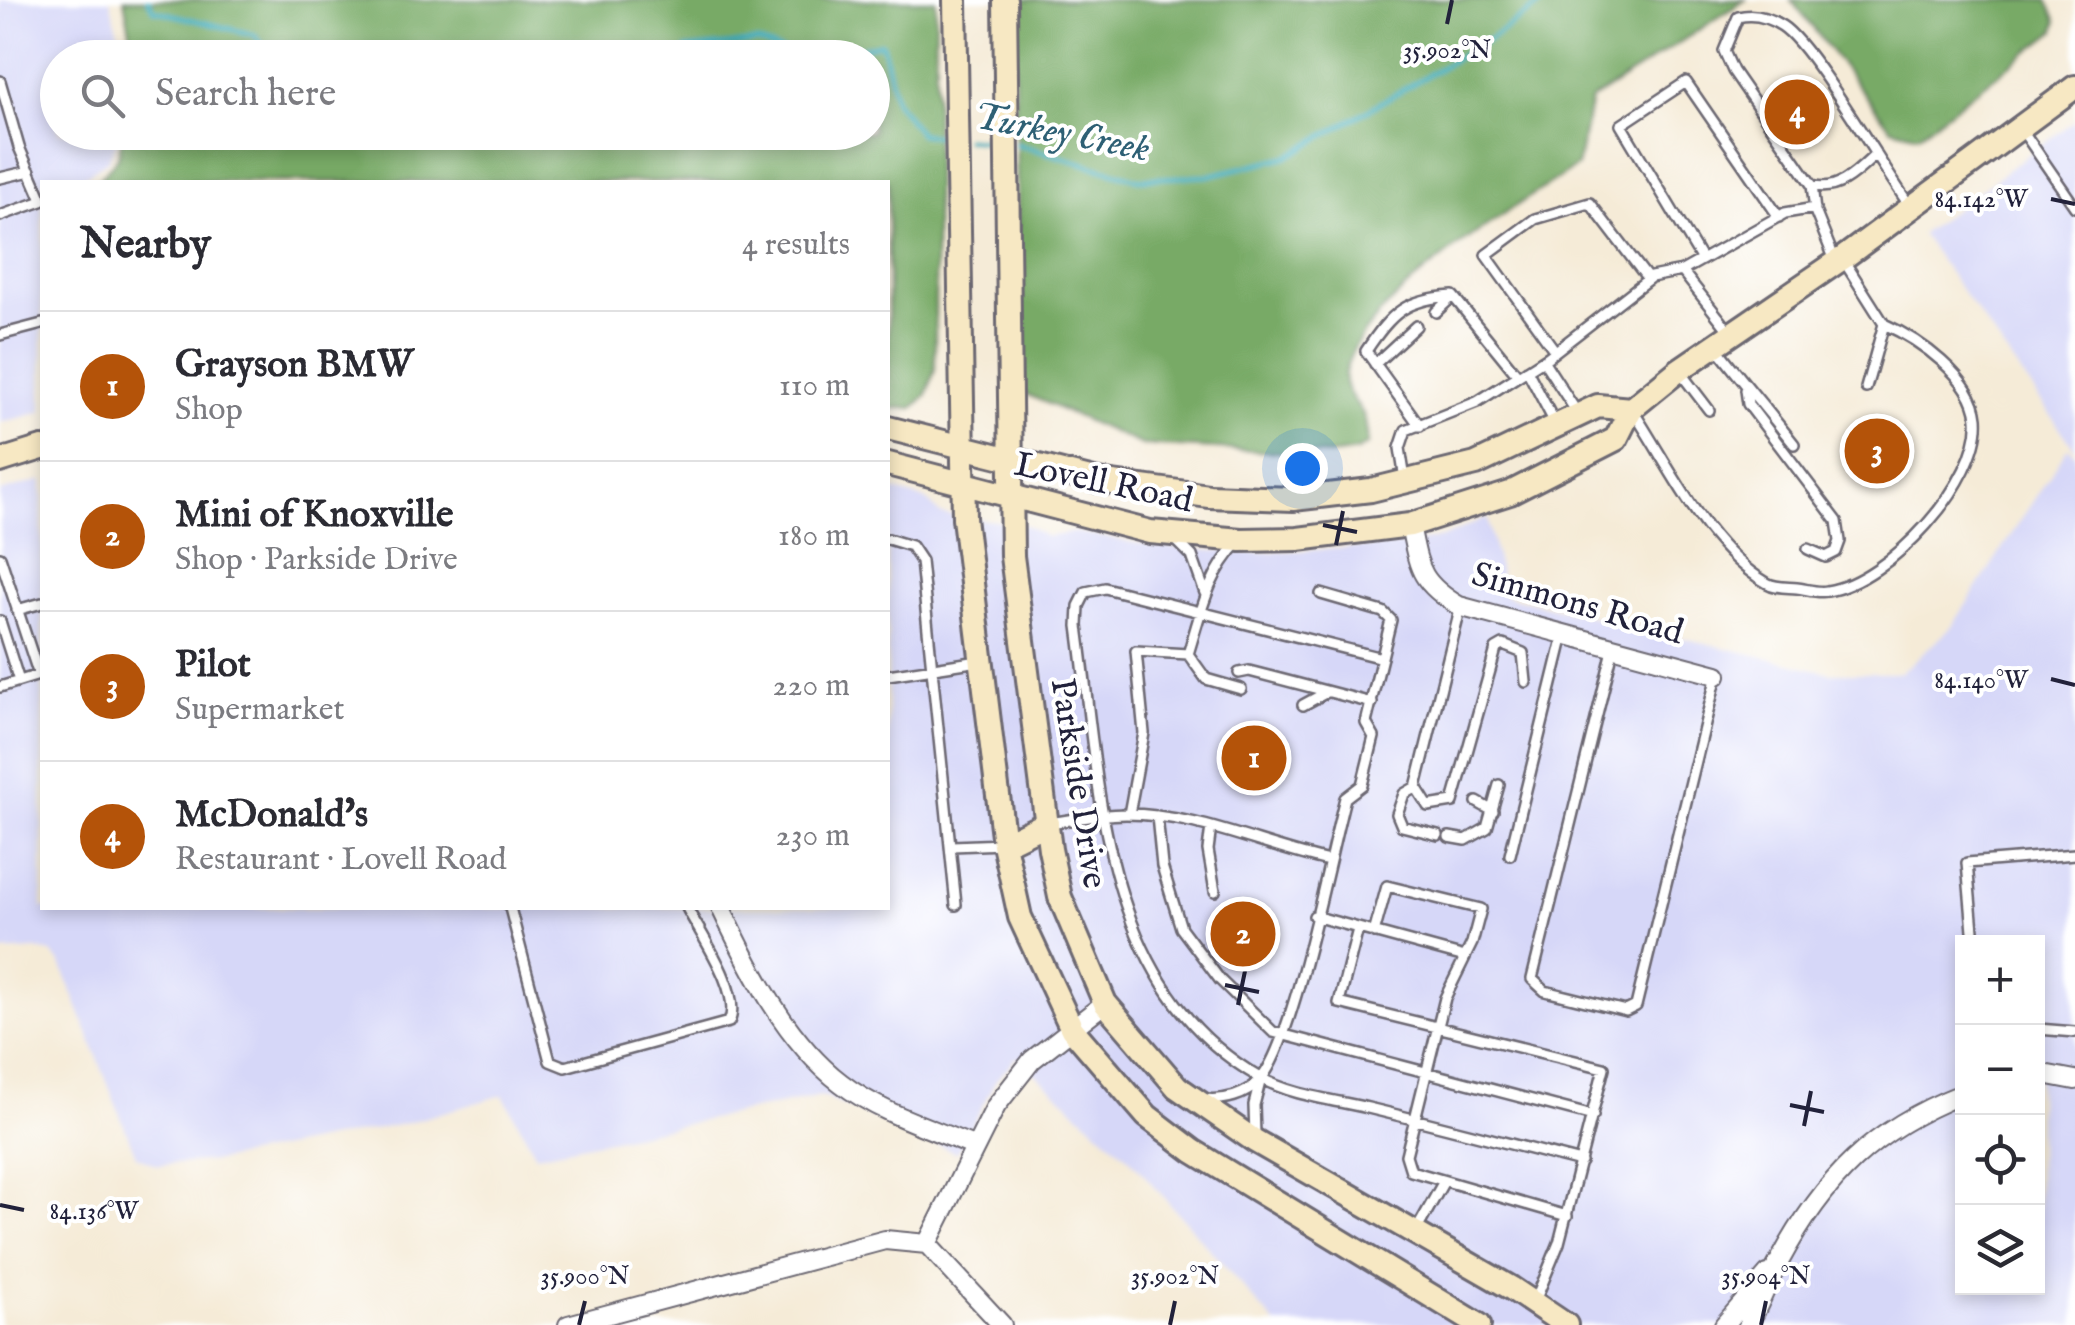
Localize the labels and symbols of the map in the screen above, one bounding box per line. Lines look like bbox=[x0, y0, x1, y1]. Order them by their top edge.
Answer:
text: 35.902°N bbox=[1403, 35, 1491, 67]
pin: 4 bbox=[1764, 74, 1830, 150]
water label: Turkey Creek bbox=[969, 93, 1153, 174]
text: 84.142°W bbox=[1934, 184, 2029, 216]
pin: 3 bbox=[1844, 414, 1910, 488]
street label: Lovell Road bbox=[1010, 443, 1197, 524]
your location bbox=[1277, 443, 1328, 494]
street label: Simmons Road bbox=[1466, 553, 1688, 656]
text: 84.140°W bbox=[1934, 665, 2029, 697]
street label: Parkside Drive bbox=[1039, 675, 1116, 892]
pin: 1 bbox=[1222, 720, 1286, 796]
pin: 2 bbox=[1210, 896, 1276, 972]
text: 84.136°W bbox=[50, 1196, 140, 1228]
text: 35.900°N bbox=[541, 1261, 629, 1293]
text: 35.902°N bbox=[1131, 1261, 1219, 1293]
text: 35.904°N bbox=[1722, 1261, 1810, 1293]

